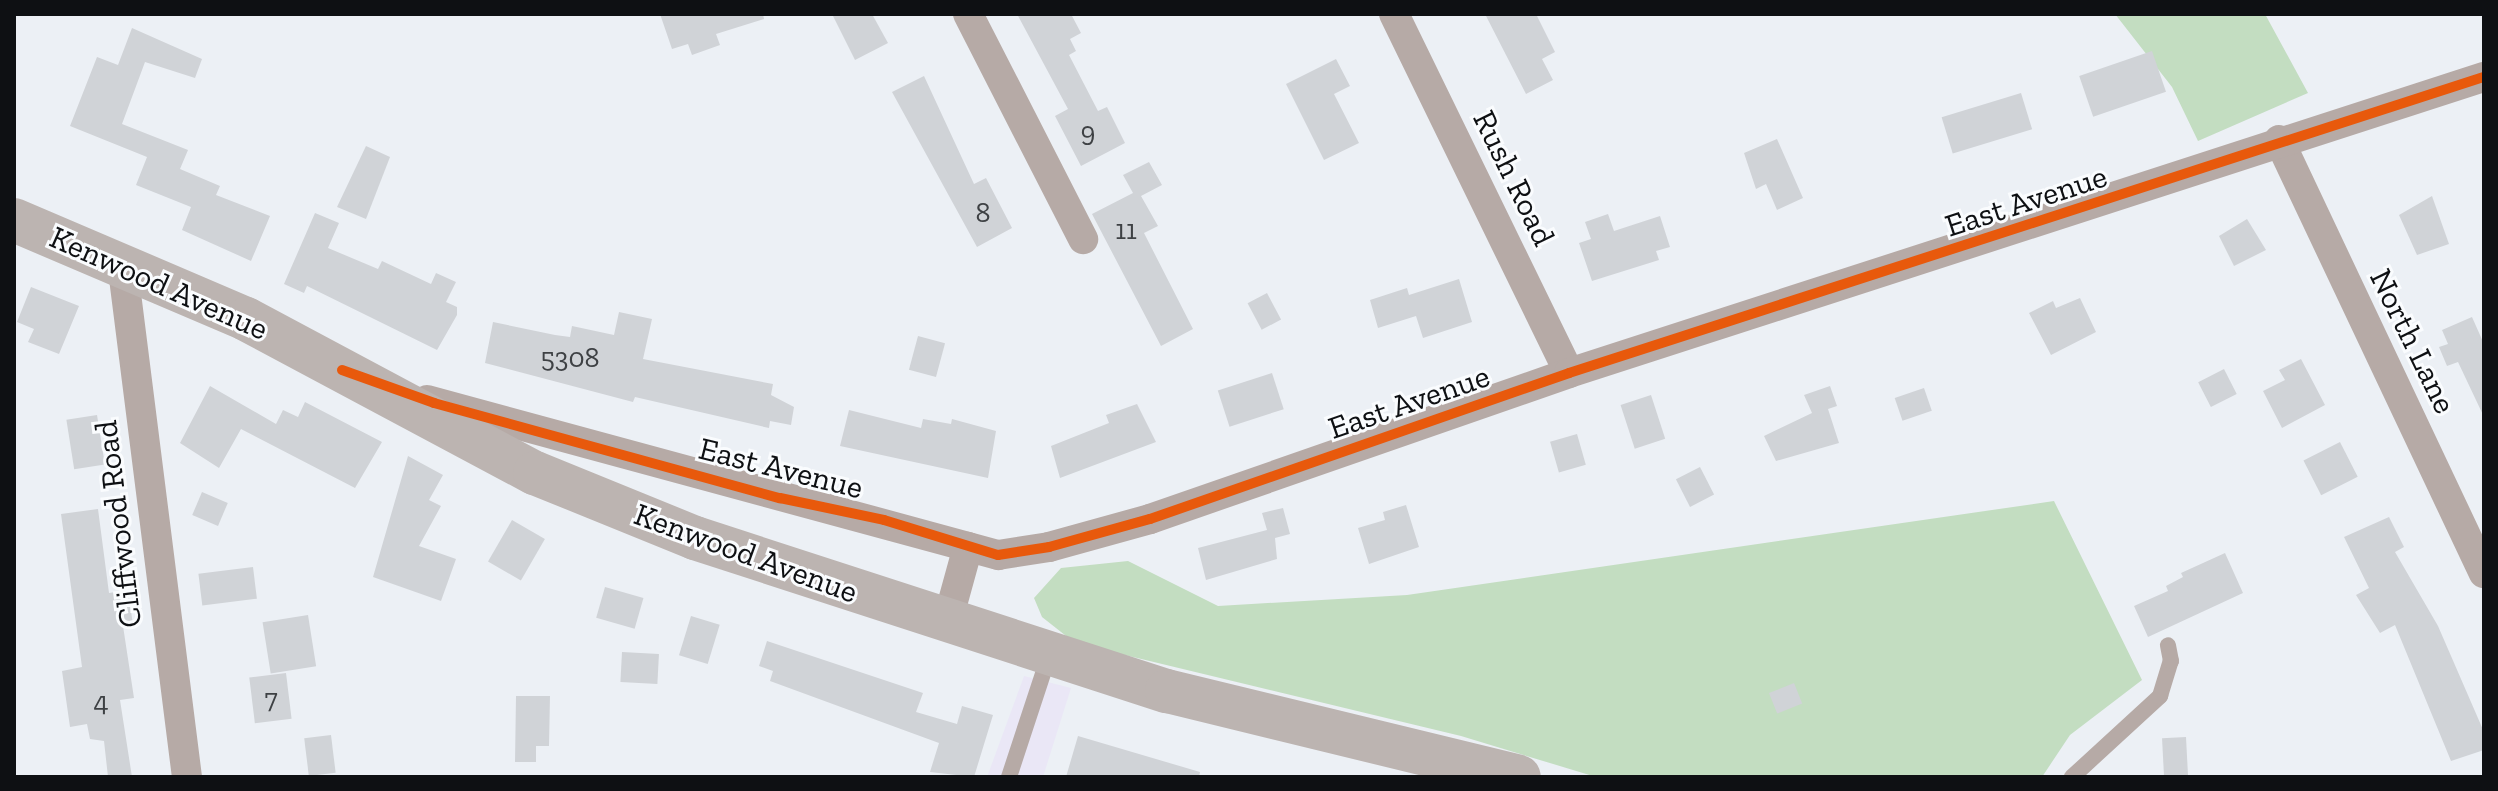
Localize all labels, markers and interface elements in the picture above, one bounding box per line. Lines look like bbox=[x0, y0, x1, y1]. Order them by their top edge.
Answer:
street label: Rush Road bbox=[1465, 104, 1563, 252]
house number: 9 bbox=[1081, 115, 1095, 149]
street label: East Avenue bbox=[1940, 157, 2112, 245]
house number: 8 bbox=[975, 196, 991, 230]
house number: 11 bbox=[1115, 213, 1137, 247]
street label: Kenwood Avenue bbox=[43, 217, 275, 349]
street label: North Lane bbox=[2362, 262, 2464, 420]
house number: 5308 bbox=[540, 341, 600, 375]
street label: East Avenue bbox=[1323, 356, 1495, 448]
street label: Cliffwood Road bbox=[86, 418, 150, 630]
street label: East Avenue bbox=[694, 429, 868, 507]
street label: Kenwood Avenue bbox=[629, 495, 863, 611]
house number: 7 bbox=[264, 682, 278, 716]
house number: 4 bbox=[93, 685, 109, 719]

